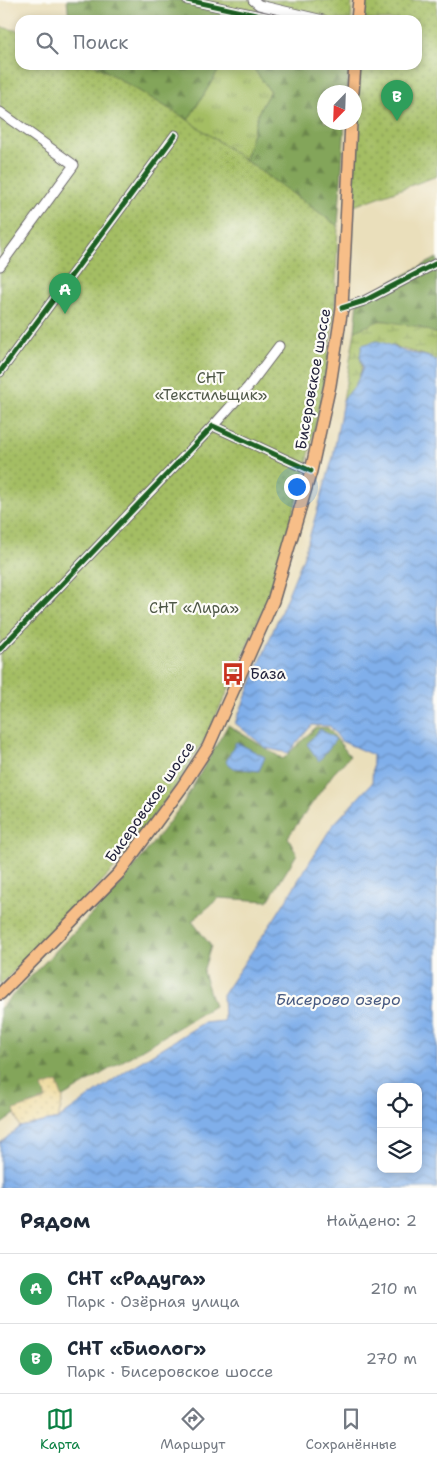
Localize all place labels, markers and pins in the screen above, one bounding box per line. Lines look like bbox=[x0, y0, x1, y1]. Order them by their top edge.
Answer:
pin: B bbox=[381, 80, 413, 121]
pin: A bbox=[49, 273, 81, 314]
bus stop icon: База bbox=[220, 661, 246, 687]
place label: База bbox=[250, 664, 286, 684]

